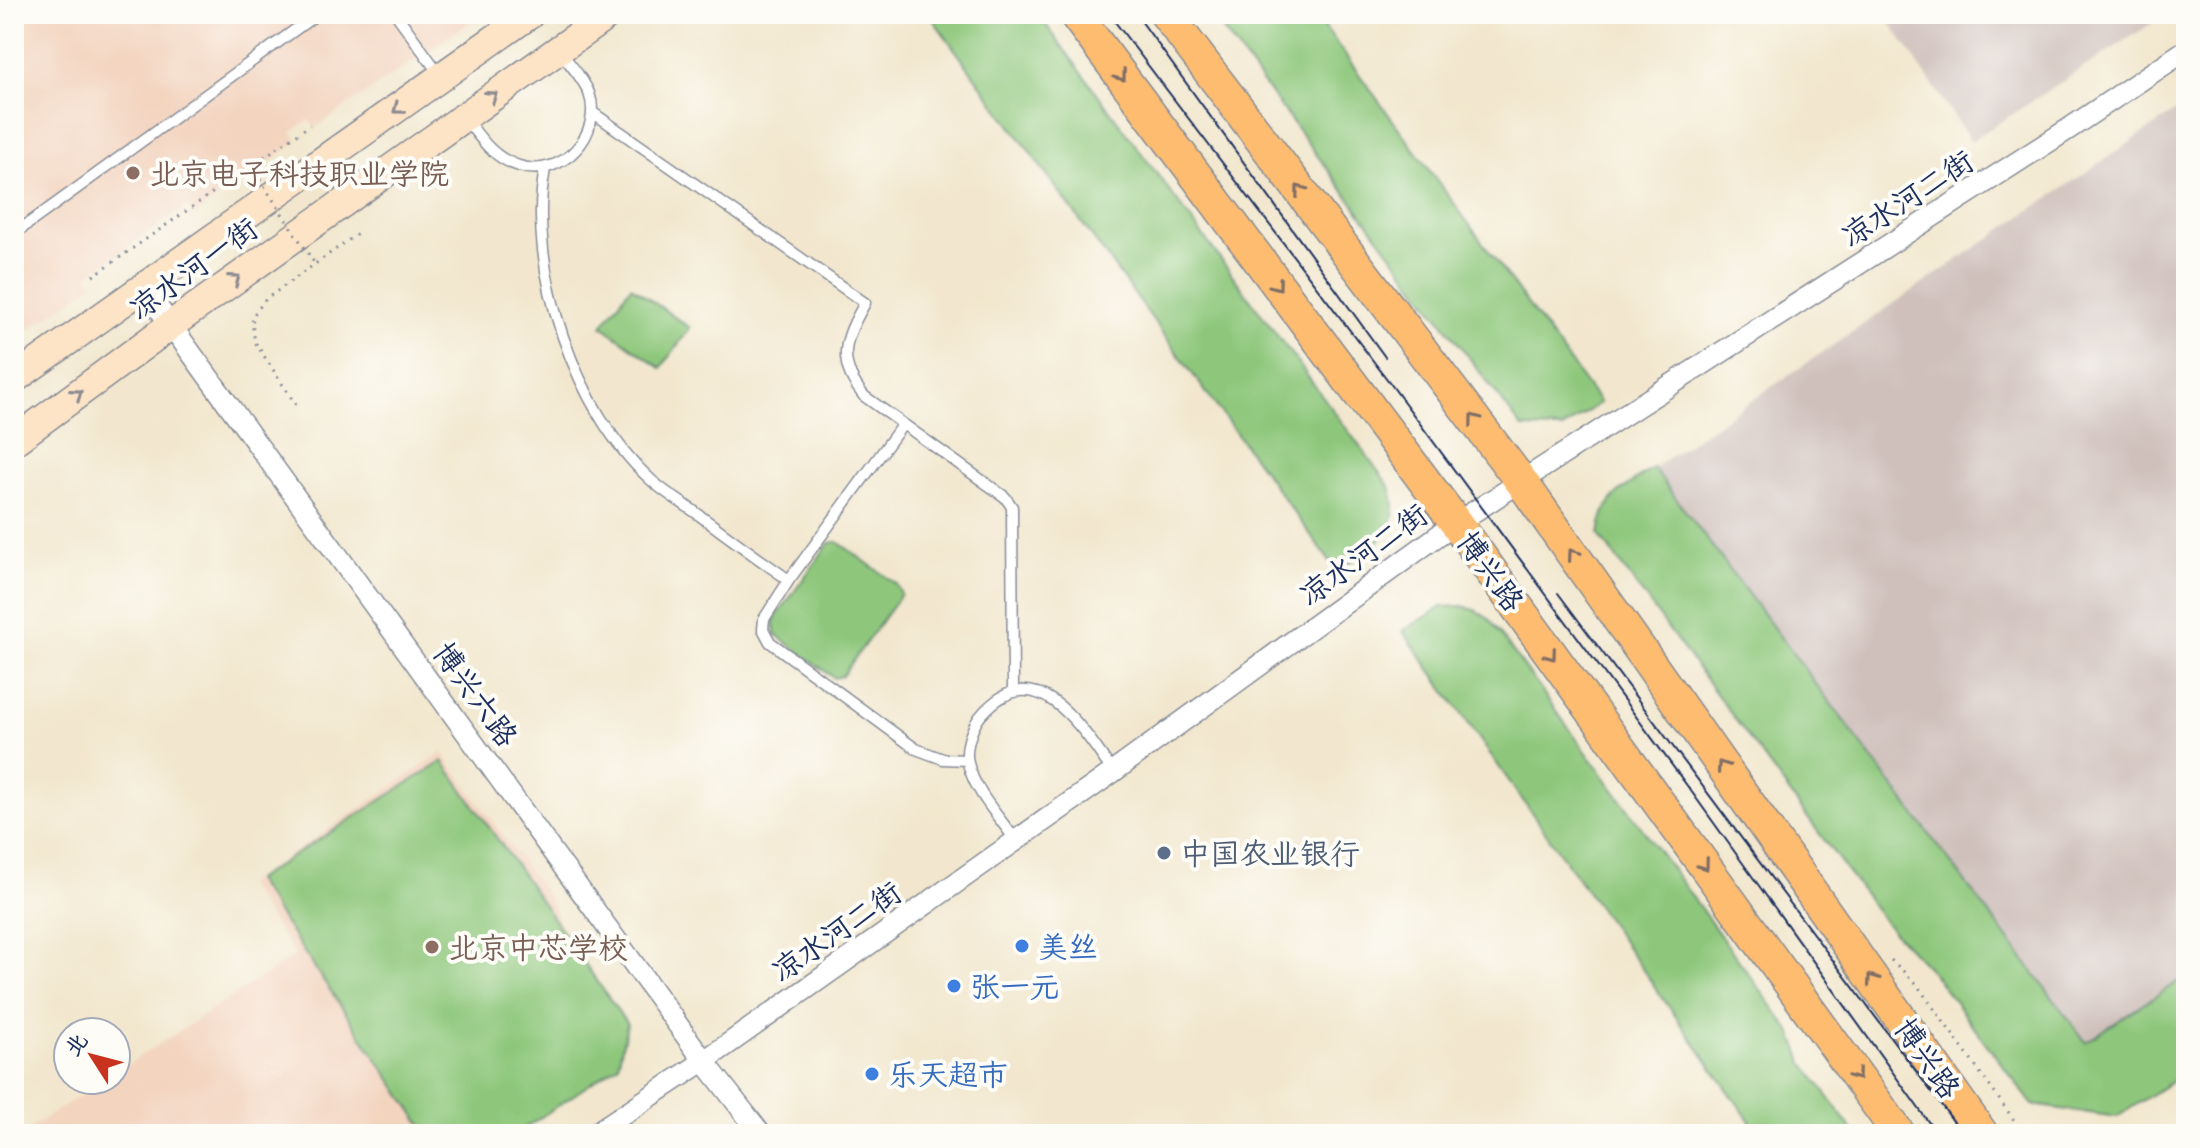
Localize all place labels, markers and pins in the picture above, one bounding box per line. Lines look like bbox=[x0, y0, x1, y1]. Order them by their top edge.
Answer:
place label: 北京电子科技职业学院 bbox=[149, 153, 449, 193]
marker: 北京电子科技职业学院 bbox=[124, 164, 142, 182]
place label: 中国农业银行 bbox=[1180, 833, 1360, 873]
marker: 中国农业银行 bbox=[1155, 844, 1173, 862]
place label: 美丝 bbox=[1038, 926, 1098, 966]
place label: 北京中芯学校 bbox=[448, 927, 628, 967]
marker: 美丝 bbox=[1013, 937, 1031, 955]
marker: 北京中芯学校 bbox=[423, 938, 441, 956]
place label: 张一元 bbox=[970, 966, 1060, 1006]
marker: 张一元 bbox=[945, 977, 963, 995]
place label: 乐天超市 bbox=[888, 1054, 1008, 1094]
marker: 乐天超市 bbox=[863, 1065, 881, 1083]

